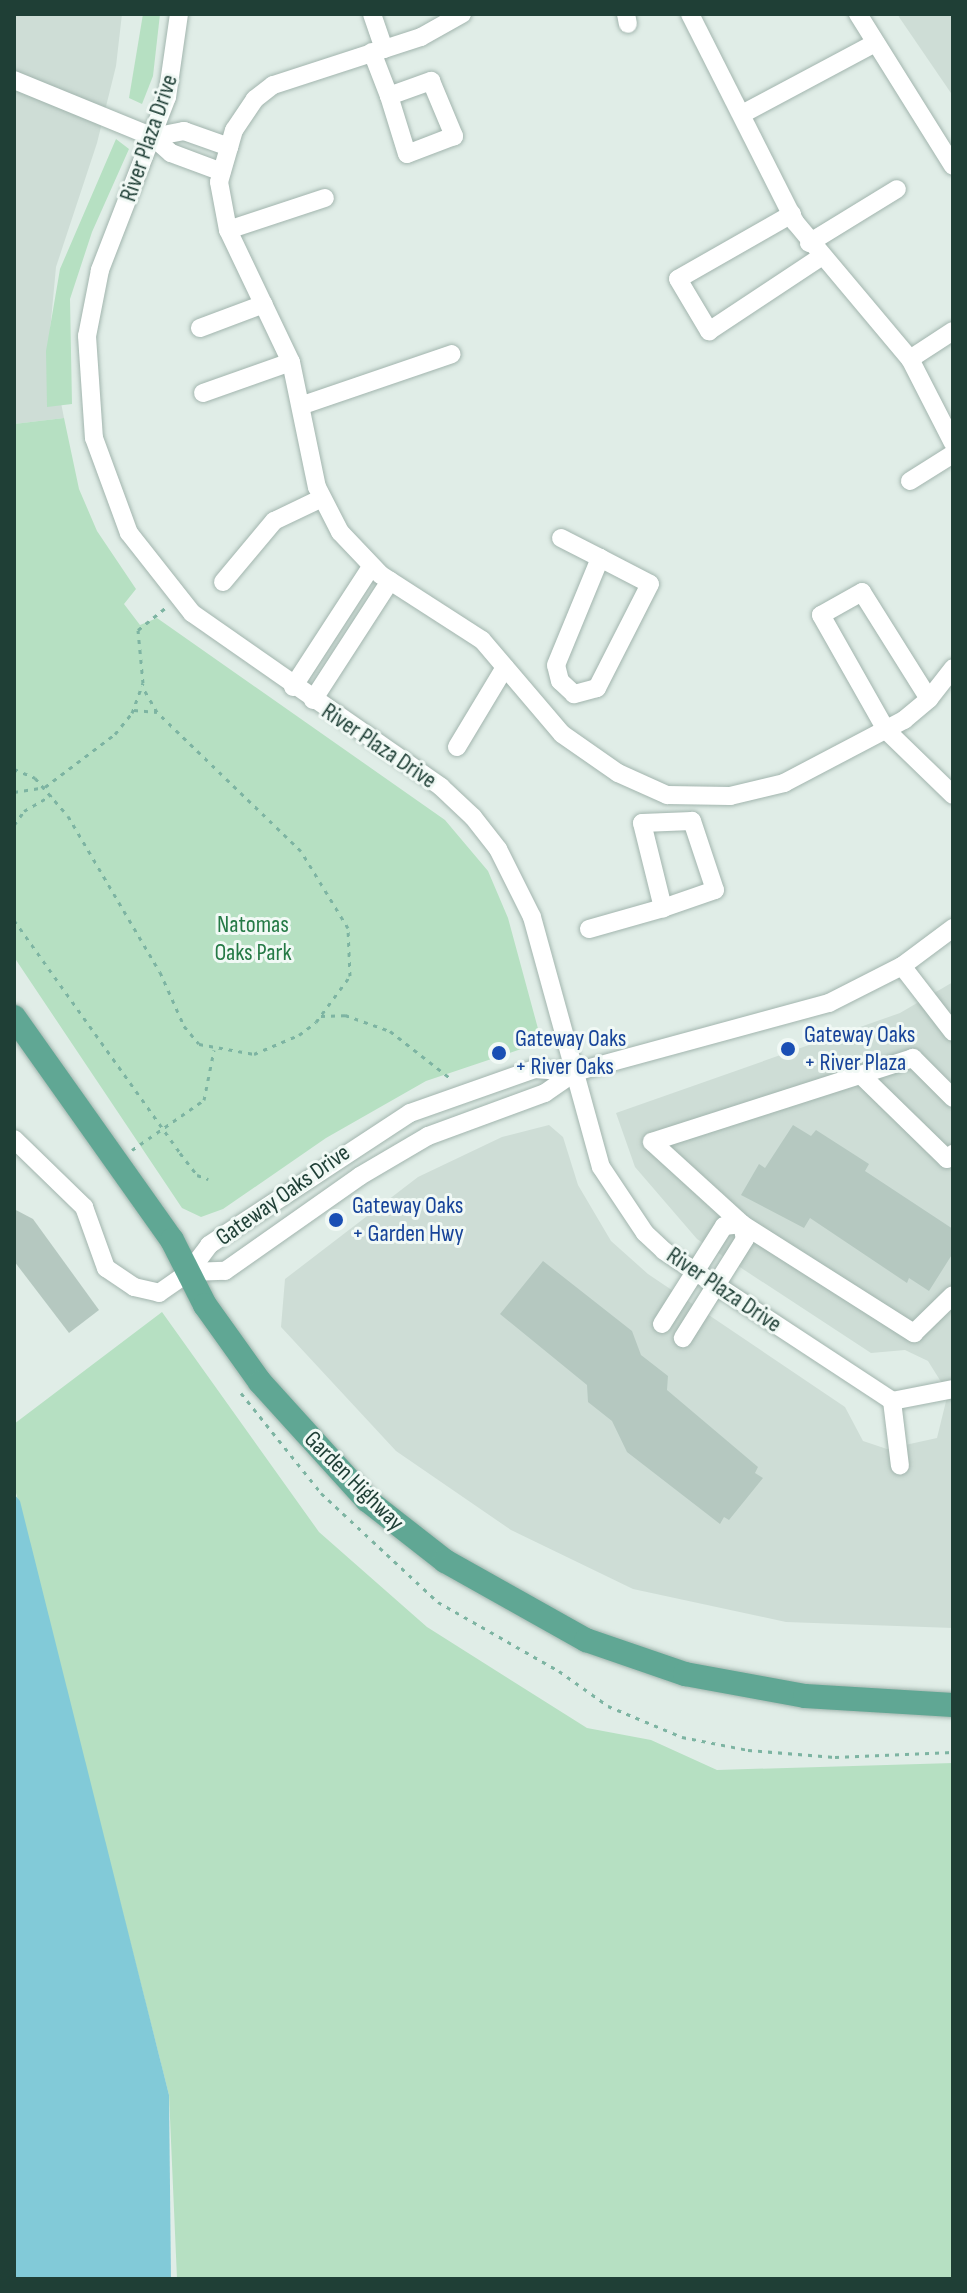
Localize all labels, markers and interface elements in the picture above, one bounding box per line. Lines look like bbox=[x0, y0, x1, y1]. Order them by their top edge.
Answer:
street label: River Plaza Drive bbox=[114, 71, 184, 205]
street label: River Plaza Drive bbox=[316, 697, 442, 795]
park label: Natomas Oaks Park bbox=[214, 911, 292, 967]
place label: Gateway Oaks + River Plaza bbox=[804, 1021, 915, 1077]
place label: Gateway Oaks + River Oaks bbox=[515, 1025, 626, 1081]
marker: Gateway Oaks + River Plaza bbox=[779, 1040, 797, 1058]
marker: Gateway Oaks + River Oaks bbox=[490, 1044, 508, 1062]
street label: Gateway Oaks Drive bbox=[210, 1138, 356, 1252]
place label: Gateway Oaks + Garden Hwy bbox=[352, 1192, 464, 1248]
marker: Gateway Oaks + Garden Hwy bbox=[327, 1211, 345, 1229]
street label: River Plaza Drive bbox=[661, 1241, 787, 1339]
street label: Garden Highway bbox=[298, 1425, 410, 1537]

